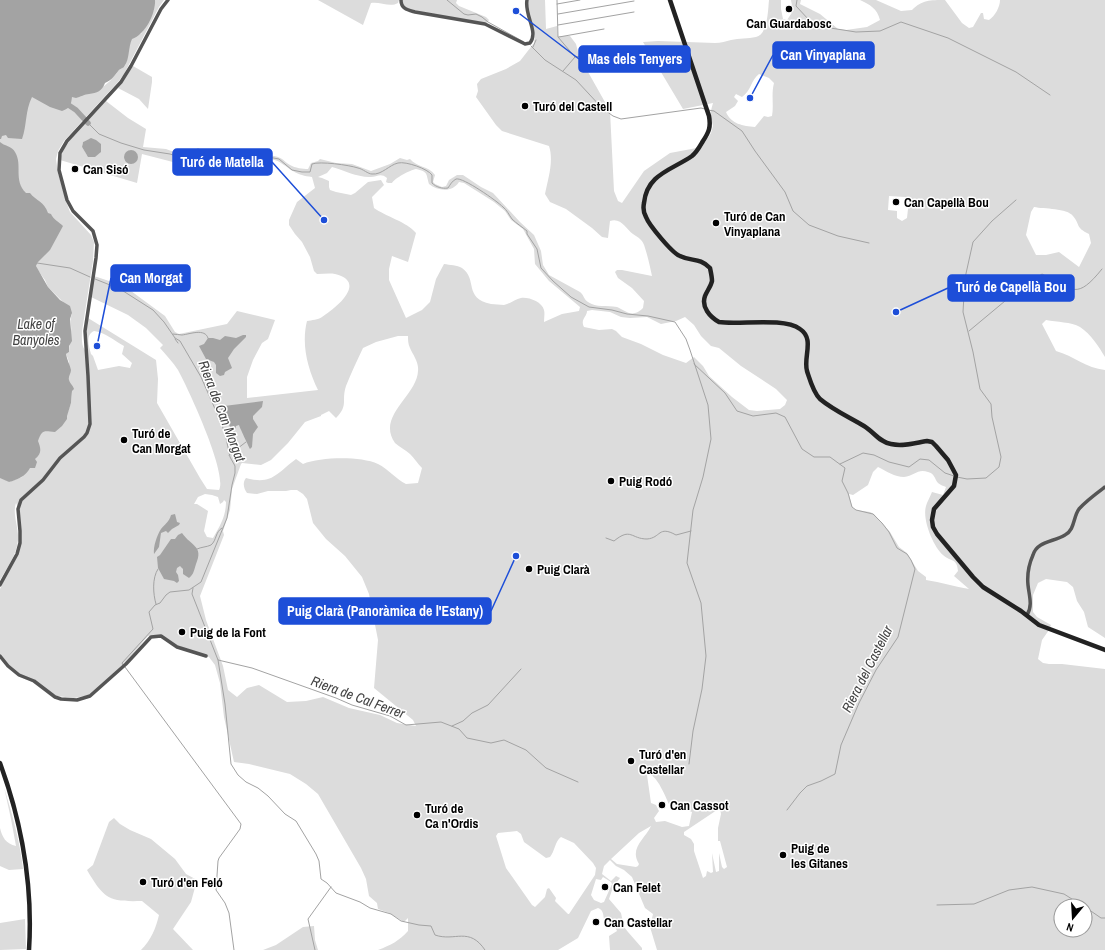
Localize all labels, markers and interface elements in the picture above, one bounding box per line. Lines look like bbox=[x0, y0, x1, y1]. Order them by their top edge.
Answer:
marker: Can Guardabosc bbox=[784, 4, 794, 14]
place label: Can Guardabosc bbox=[746, 15, 832, 32]
callout: Can Vinyaplana bbox=[773, 42, 874, 68]
callout: Mas dels Tenyers bbox=[579, 46, 690, 72]
text: Can Vinyaplana bbox=[780, 46, 866, 64]
text: Mas dels Tenyers bbox=[588, 50, 682, 68]
place label: Turó del Castell bbox=[533, 98, 612, 115]
marker: Turó del Castell bbox=[520, 101, 530, 111]
callout: Turó de Matella bbox=[173, 149, 272, 175]
text: Turó de Matella bbox=[180, 153, 264, 171]
place label: Can Sisó bbox=[83, 161, 129, 178]
marker: Can Sisó bbox=[70, 164, 80, 174]
place label: Can Capellà Bou bbox=[904, 194, 989, 211]
marker: Can Capellà Bou bbox=[891, 197, 901, 207]
place label: Turó de Can Vinyaplana bbox=[724, 208, 785, 240]
marker: Turó de Can Vinyaplana bbox=[711, 218, 721, 228]
callout: Can Morgat bbox=[111, 265, 190, 291]
text: Can Morgat bbox=[119, 269, 183, 287]
callout: Turó de Capellà Bou bbox=[948, 275, 1074, 301]
text: Turó de Capellà Bou bbox=[956, 278, 1066, 296]
water label: Lake of Banyoles bbox=[12, 315, 60, 349]
water label: Riera de Can Morgat bbox=[194, 358, 250, 465]
place label: Turó de Can Morgat bbox=[132, 425, 191, 457]
marker: Turó de Can Morgat bbox=[119, 435, 129, 445]
place label: Puig Rodó bbox=[619, 473, 672, 490]
marker: Puig Rodó bbox=[606, 476, 616, 486]
place label: Puig Clarà bbox=[537, 561, 590, 578]
marker: Puig Clarà bbox=[524, 564, 534, 574]
callout: Puig Clarà (Panoràmica de l'Estany) bbox=[279, 598, 491, 624]
text: Puig Clarà (Panoràmica de l'Estany) bbox=[287, 602, 483, 620]
water label: Riera del Castellar bbox=[837, 622, 897, 715]
place label: Puig de la Font bbox=[190, 624, 266, 641]
marker: Puig de la Font bbox=[177, 627, 187, 637]
water label: Riera de Cal Ferrer bbox=[309, 672, 408, 723]
place label: Turó d'en Castellar bbox=[639, 746, 686, 778]
marker: Turó d'en Castellar bbox=[626, 756, 636, 766]
place label: Can Cassot bbox=[670, 797, 729, 814]
place label: Turó de Ca n'Ordis bbox=[425, 800, 479, 832]
marker: Can Cassot bbox=[657, 800, 667, 810]
marker: Turó de Ca n'Ordis bbox=[412, 810, 422, 820]
place label: Puig de les Gitanes bbox=[791, 840, 848, 872]
marker: Puig de les Gitanes bbox=[778, 850, 788, 860]
place label: Turó d'en Feló bbox=[151, 874, 223, 891]
marker: Turó d'en Feló bbox=[138, 877, 148, 887]
place label: Can Felet bbox=[613, 879, 661, 896]
marker: Can Felet bbox=[600, 882, 610, 892]
north arrow bbox=[1053, 898, 1093, 938]
place label: Can Castellar bbox=[604, 914, 673, 931]
marker: Can Castellar bbox=[591, 917, 601, 927]
text: N bbox=[1065, 920, 1075, 935]

